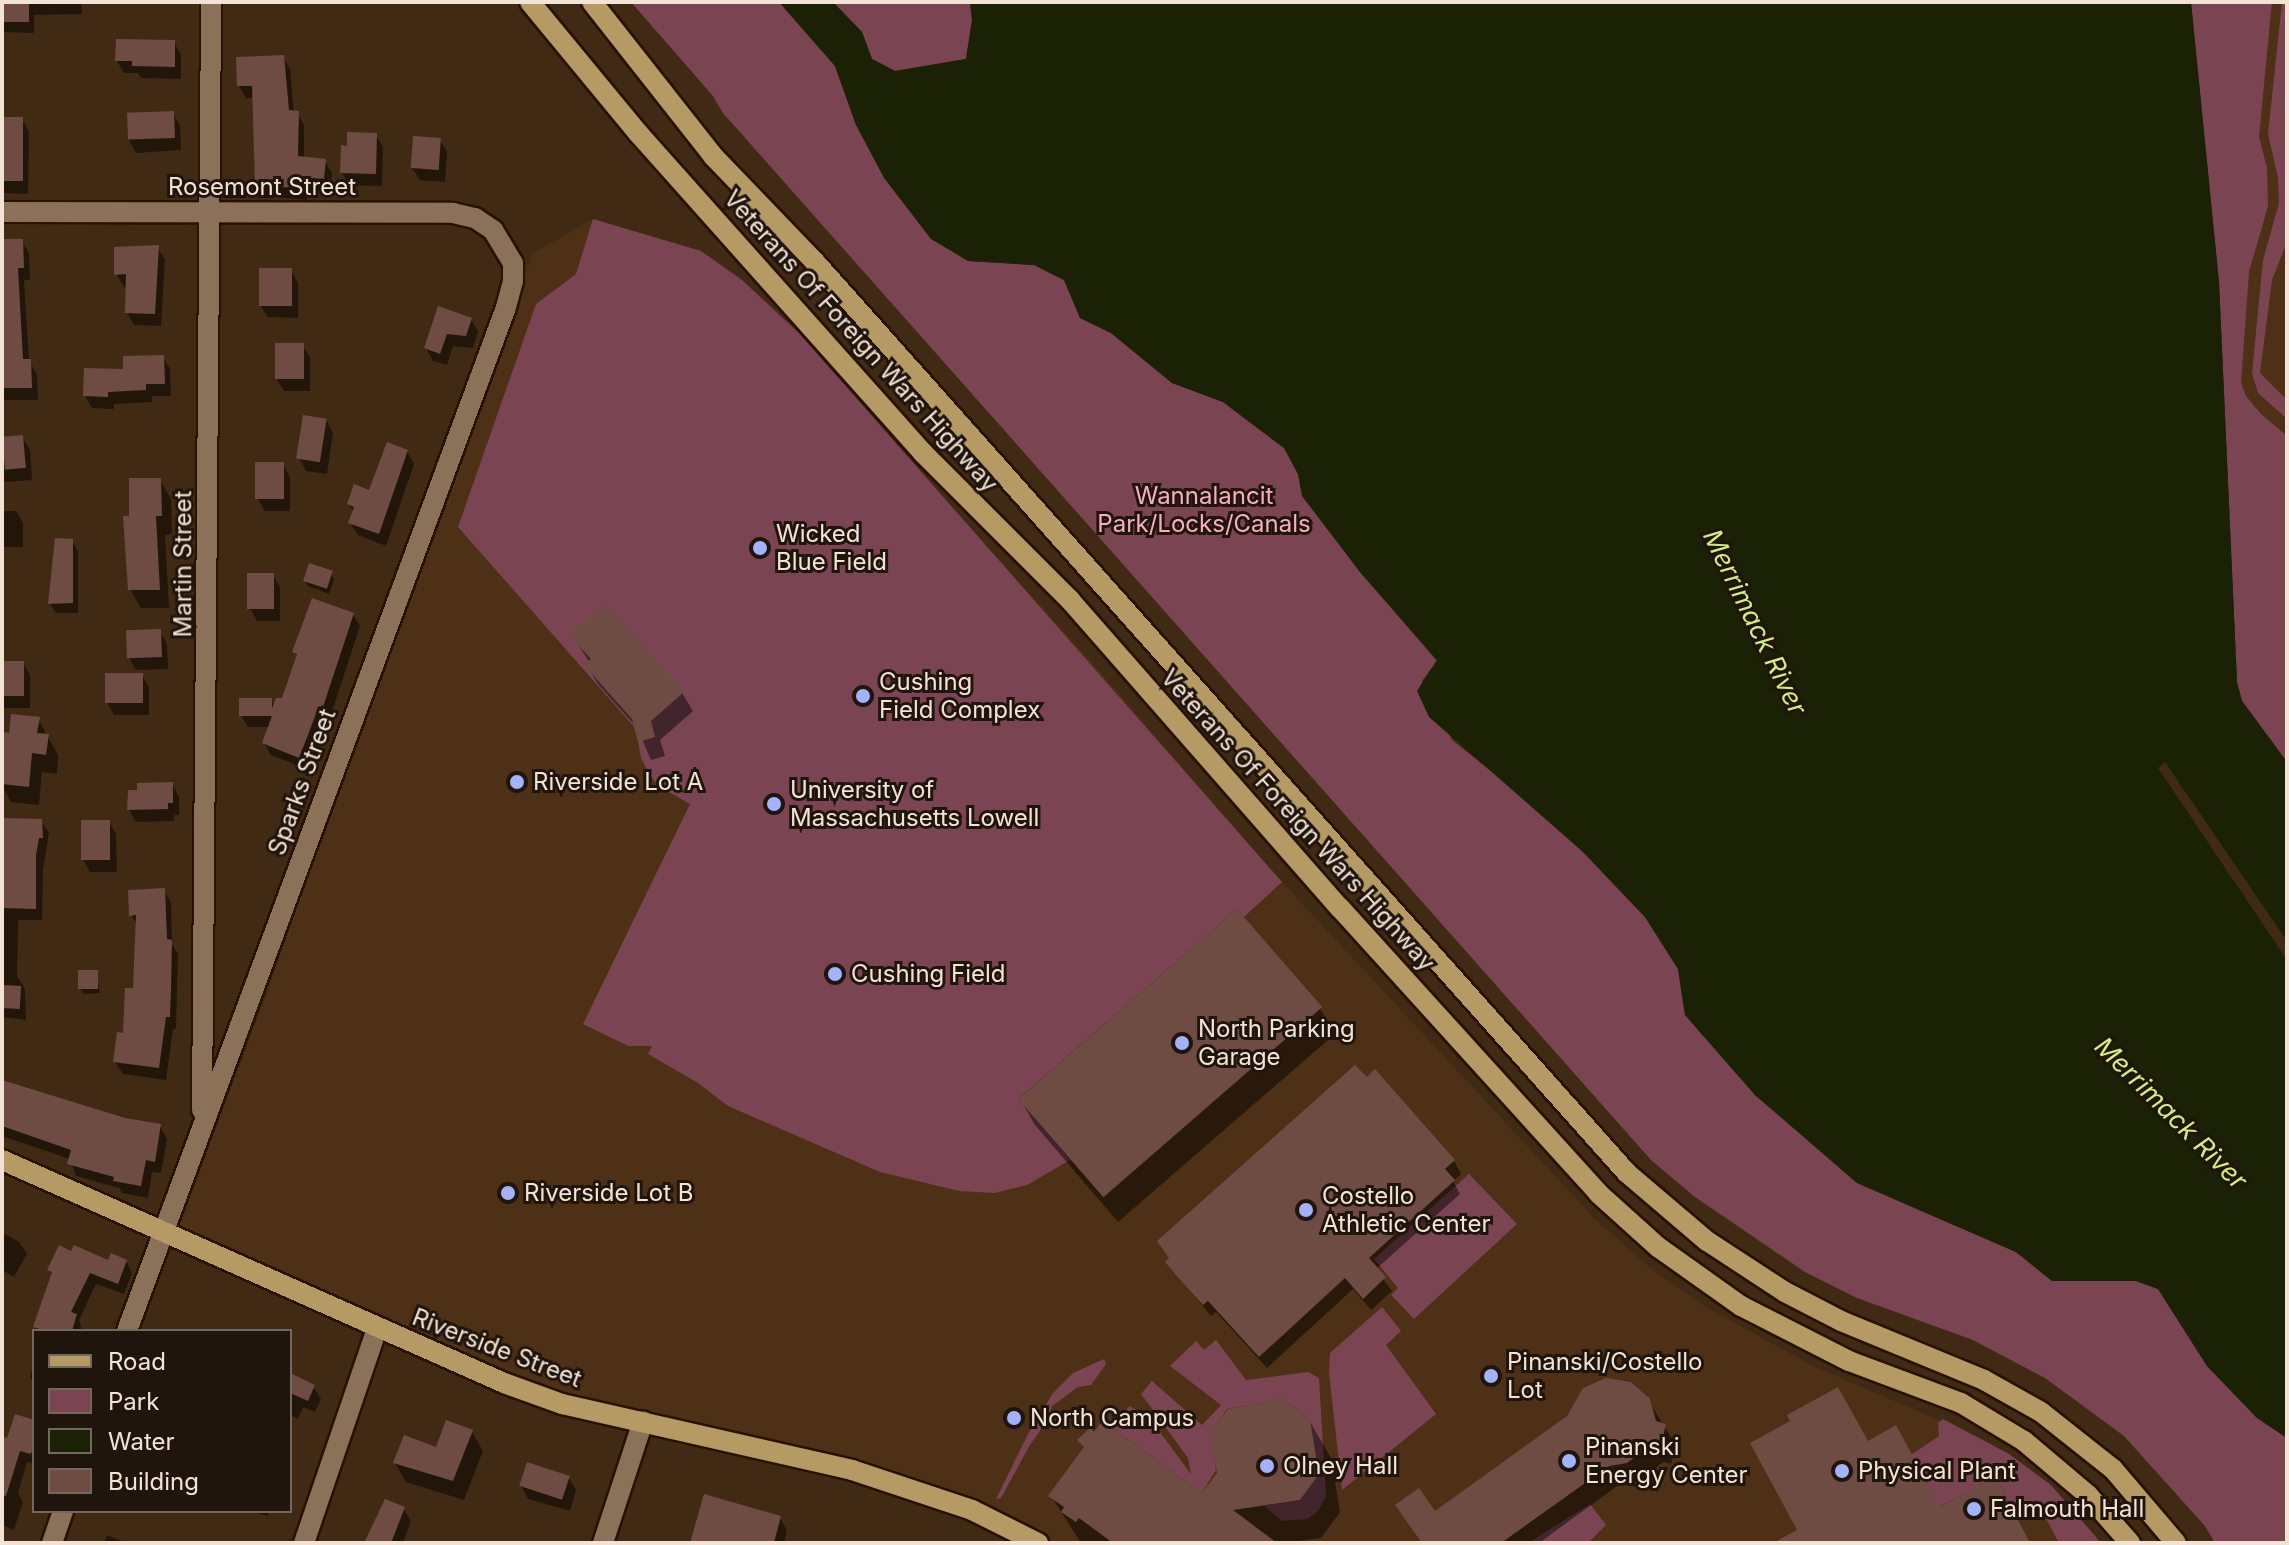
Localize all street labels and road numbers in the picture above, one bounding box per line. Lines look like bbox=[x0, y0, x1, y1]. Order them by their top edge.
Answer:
street label: Rosemont Street bbox=[168, 173, 356, 201]
street label: Veterans Of Foreign Wars Highway bbox=[718, 184, 1004, 498]
street label: Martin Street bbox=[169, 491, 197, 637]
street label: Veterans Of Foreign Wars Highway bbox=[1155, 663, 1441, 977]
street label: Sparks Street bbox=[262, 705, 342, 859]
street label: Riverside Street bbox=[408, 1302, 586, 1394]

